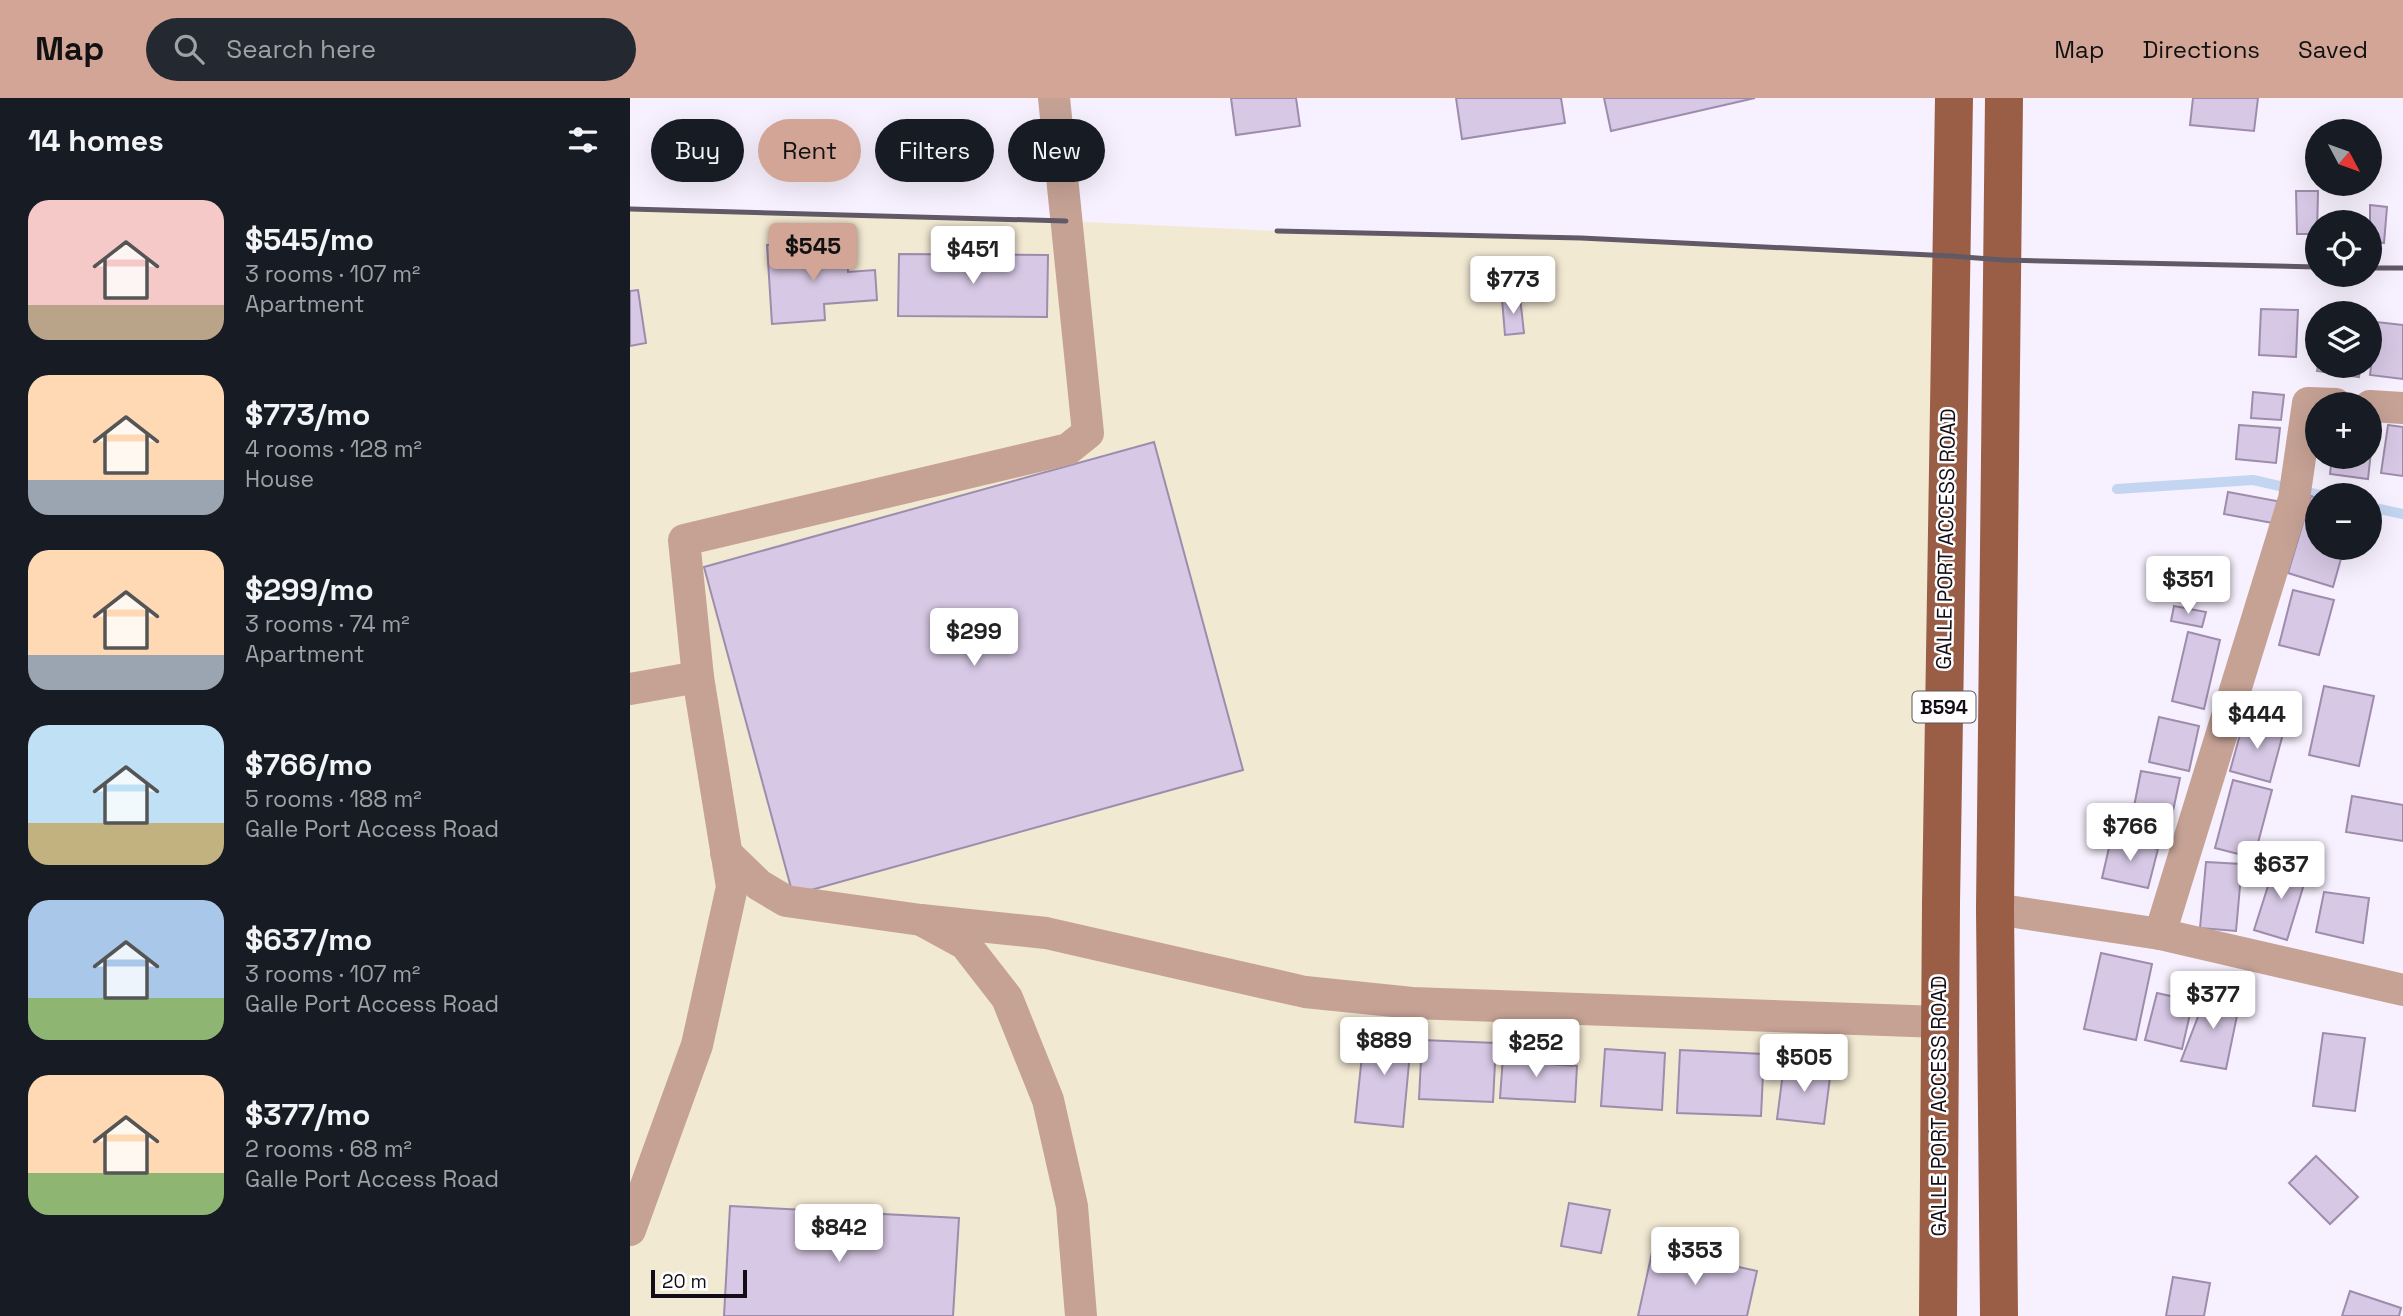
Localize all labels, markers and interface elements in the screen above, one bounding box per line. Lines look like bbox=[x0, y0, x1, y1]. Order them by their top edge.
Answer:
search box bbox=[146, 18, 636, 81]
text: Map bbox=[35, 28, 104, 70]
icon: search bbox=[170, 30, 208, 68]
text: Search here bbox=[226, 32, 376, 66]
text: Map bbox=[2054, 34, 2104, 65]
text: Directions bbox=[2142, 34, 2260, 65]
text: Saved bbox=[2298, 34, 2368, 65]
chip: Buy bbox=[651, 119, 744, 182]
chip: Rent bbox=[758, 119, 861, 182]
chip: Filters bbox=[875, 119, 994, 182]
chip: New bbox=[1008, 119, 1105, 182]
north arrow bbox=[2305, 119, 2382, 196]
map controls bbox=[2305, 119, 2382, 560]
text: 14 homes bbox=[28, 121, 164, 160]
icon: filters bbox=[564, 121, 602, 159]
button: locate bbox=[2305, 210, 2382, 287]
text: $545/mo bbox=[245, 220, 374, 259]
pin: $545 bbox=[772, 223, 854, 283]
pin: $451 bbox=[932, 226, 1014, 286]
icon: home bbox=[84, 228, 168, 312]
text: $545 bbox=[785, 231, 841, 261]
text: $451 bbox=[947, 234, 999, 264]
pin: $773 bbox=[1472, 256, 1554, 316]
text: 3 rooms · 107 m² bbox=[245, 259, 421, 289]
text: $773 bbox=[1486, 264, 1540, 294]
text: Apartment bbox=[245, 289, 365, 319]
button: layers bbox=[2305, 301, 2382, 378]
button: + bbox=[2305, 392, 2382, 469]
text: $773/mo bbox=[245, 395, 370, 434]
icon: home bbox=[84, 403, 168, 487]
street label: GALLE PORT ACCESS ROAD bbox=[1930, 408, 1961, 670]
text: 4 rooms · 128 m² bbox=[245, 434, 422, 464]
text: House bbox=[245, 464, 314, 494]
button: − bbox=[2305, 483, 2382, 560]
pin: $351 bbox=[2147, 556, 2229, 616]
text: $351 bbox=[2162, 564, 2214, 594]
text: $299/mo bbox=[245, 570, 374, 609]
icon: home bbox=[84, 578, 168, 662]
pin: $299 bbox=[933, 608, 1015, 668]
text: 3 rooms · 74 m² bbox=[245, 609, 410, 639]
text: $299 bbox=[946, 616, 1002, 646]
text: Apartment bbox=[245, 639, 365, 669]
road number: B594 bbox=[1912, 692, 1976, 722]
pin: $444 bbox=[2216, 692, 2298, 751]
text: $444 bbox=[2228, 699, 2286, 729]
text: $766/mo bbox=[245, 745, 372, 784]
icon: home bbox=[84, 753, 168, 837]
text: 5 rooms · 188 m² bbox=[245, 784, 422, 814]
pin: $766 bbox=[2089, 804, 2171, 863]
text: $766 bbox=[2102, 811, 2158, 841]
text: Galle Port Access Road bbox=[245, 814, 499, 844]
pin: $637 bbox=[2240, 842, 2322, 901]
text: $637 bbox=[2254, 849, 2308, 879]
text: $637/mo bbox=[245, 920, 372, 959]
icon: home bbox=[84, 928, 168, 1012]
text: 3 rooms · 107 m² bbox=[245, 959, 421, 989]
pin: $377 bbox=[2172, 972, 2254, 1031]
street label: GALLE PORT ACCESS ROAD bbox=[1925, 975, 1952, 1237]
text: $377 bbox=[2186, 979, 2240, 1009]
text: Galle Port Access Road bbox=[245, 989, 499, 1019]
pin: $889 bbox=[1343, 1018, 1425, 1077]
pin: $252 bbox=[1495, 1020, 1577, 1079]
text: $889 bbox=[1356, 1025, 1412, 1055]
text: $252 bbox=[1509, 1027, 1563, 1057]
pin: $505 bbox=[1763, 1034, 1845, 1094]
text: $505 bbox=[1776, 1042, 1832, 1072]
text: $377/mo bbox=[245, 1095, 370, 1134]
icon: home bbox=[84, 1103, 168, 1187]
text: 2 rooms · 68 m² bbox=[245, 1134, 412, 1164]
text: Galle Port Access Road bbox=[245, 1164, 499, 1194]
pin: $842 bbox=[798, 1204, 880, 1264]
text: $842 bbox=[811, 1212, 867, 1242]
pin: $353 bbox=[1654, 1228, 1736, 1287]
text: $353 bbox=[1667, 1235, 1723, 1265]
scale bar bbox=[651, 1267, 747, 1299]
text: 20 m bbox=[662, 1269, 707, 1294]

